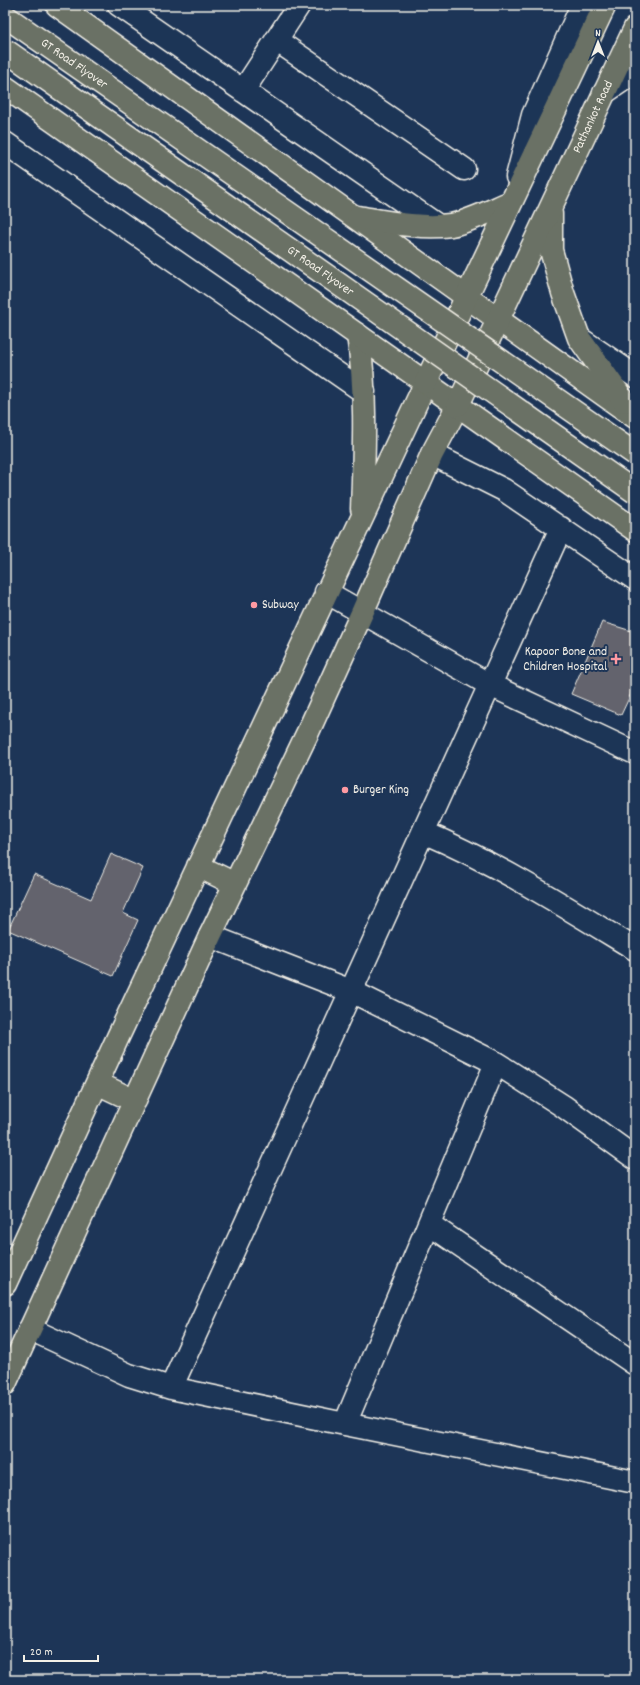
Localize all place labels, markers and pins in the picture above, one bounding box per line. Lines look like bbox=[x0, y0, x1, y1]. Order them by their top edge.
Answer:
place label: Subway bbox=[262, 596, 299, 615]
marker: Subway bbox=[249, 600, 259, 610]
place label: Kapoor Bone and Children Hospital bbox=[523, 643, 607, 677]
marker: Kapoor Bone and Children Hospital bbox=[610, 653, 622, 665]
place label: Burger King bbox=[353, 781, 409, 800]
marker: Burger King bbox=[340, 785, 350, 795]

